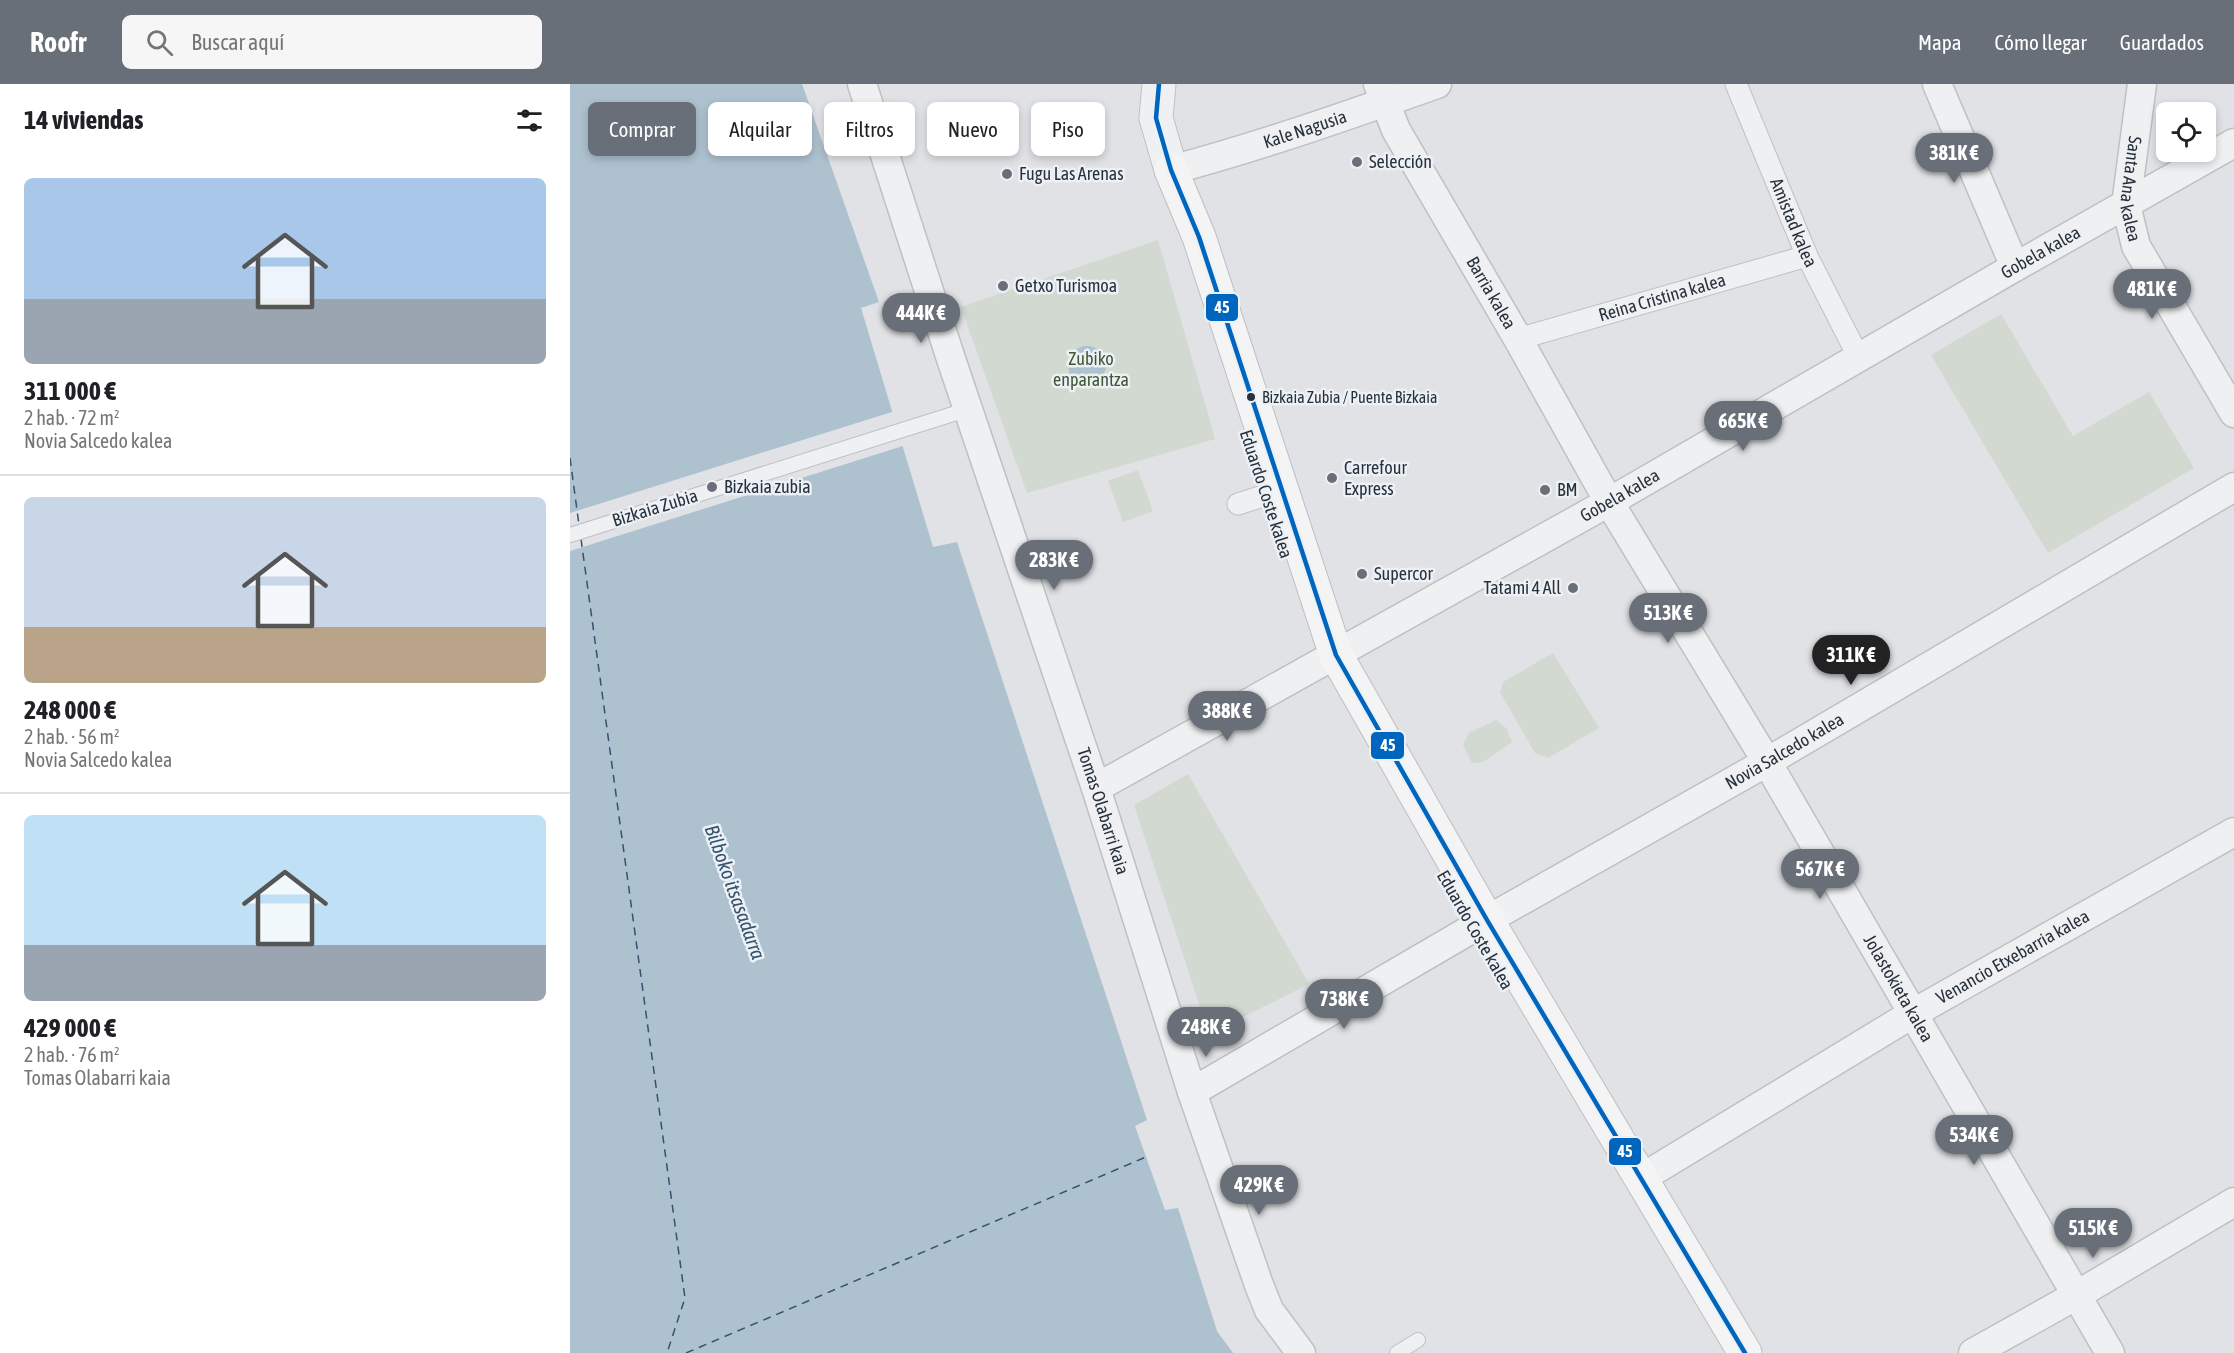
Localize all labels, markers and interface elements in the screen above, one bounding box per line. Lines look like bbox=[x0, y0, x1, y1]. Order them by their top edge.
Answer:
search box bbox=[122, 15, 542, 69]
text: Roofr bbox=[30, 26, 86, 58]
icon: search bbox=[143, 26, 176, 59]
text: Buscar aquí bbox=[191, 29, 284, 55]
text: Mapa bbox=[1918, 30, 1962, 54]
text: Cómo llegar bbox=[1995, 30, 2087, 54]
text: Guardados bbox=[2120, 30, 2204, 54]
chip: Comprar bbox=[588, 102, 696, 156]
chip: Alquilar bbox=[708, 102, 812, 156]
chip: Filtros bbox=[824, 102, 915, 156]
chip: Nuevo bbox=[927, 102, 1019, 156]
chip: Piso bbox=[1031, 102, 1105, 156]
map controls bbox=[2156, 102, 2216, 162]
button: locate bbox=[2156, 102, 2216, 162]
icon: filters bbox=[513, 104, 546, 137]
text: 14 viviendas bbox=[24, 105, 143, 135]
street label: Kale Nagusia bbox=[1261, 105, 1349, 152]
pin: 381K € bbox=[1905, 133, 2003, 184]
street label: Santa Ana kalea bbox=[2116, 135, 2146, 244]
text: 381K € bbox=[1929, 141, 1979, 164]
place label: Selección bbox=[1369, 151, 1432, 172]
marker: Selección bbox=[1350, 155, 1364, 169]
place label: Fugu Las Arenas bbox=[1019, 163, 1124, 184]
marker: Fugu Las Arenas bbox=[1000, 167, 1014, 181]
street label: Amistad kalea bbox=[1766, 175, 1822, 270]
icon: home bbox=[231, 217, 339, 325]
street label: Gobela kalea bbox=[1997, 221, 2084, 283]
street label: Barria kalea bbox=[1462, 253, 1521, 332]
street label: Reina Cristina kalea bbox=[1596, 269, 1728, 325]
pin: 481K € bbox=[2103, 269, 2201, 320]
place label: Getxo Turismoa bbox=[1015, 275, 1117, 296]
text: 481K € bbox=[2127, 277, 2177, 300]
marker: Getxo Turismoa bbox=[996, 279, 1010, 293]
pin: 444K € bbox=[872, 293, 970, 344]
line badge: 45 bbox=[1205, 293, 1239, 322]
text: 45 bbox=[1213, 298, 1230, 316]
text: 444K € bbox=[896, 301, 946, 324]
park label: Zubiko enparantza bbox=[1053, 348, 1129, 390]
text: 311 000 € bbox=[24, 376, 116, 406]
place label: Bizkaia Zubia / Puente Bizkaia bbox=[1262, 388, 1437, 406]
marker: Bizkaia Zubia / Puente Bizkaia bbox=[1245, 391, 1257, 403]
pin: 665K € bbox=[1694, 401, 1792, 452]
text: 2 hab. · 72 m² bbox=[24, 406, 119, 429]
text: 665K € bbox=[1718, 409, 1768, 432]
street label: Eduardo Coste kalea bbox=[1236, 427, 1297, 561]
text: Novia Salcedo kalea bbox=[24, 429, 172, 452]
place label: Carrefour Express bbox=[1344, 457, 1407, 499]
street label: Gobela kalea bbox=[1576, 464, 1663, 526]
marker: Carrefour Express bbox=[1325, 471, 1339, 485]
place label: Bizkaia zubia bbox=[724, 476, 811, 497]
place label: BM bbox=[1557, 479, 1578, 500]
marker: Bizkaia zubia bbox=[705, 480, 719, 494]
marker: BM bbox=[1538, 483, 1552, 497]
street label: Bizkaia Zubia bbox=[610, 485, 700, 530]
icon: home bbox=[231, 536, 339, 644]
pin: 283K € bbox=[1005, 540, 1103, 591]
text: 283K € bbox=[1029, 548, 1079, 571]
place label: Supercor bbox=[1374, 563, 1433, 584]
marker: Supercor bbox=[1355, 567, 1369, 581]
place label: Tatami 4 All bbox=[1484, 577, 1561, 598]
marker: Tatami 4 All bbox=[1566, 581, 1580, 595]
pin: 513K € bbox=[1619, 593, 1717, 644]
text: 513K € bbox=[1643, 601, 1693, 624]
pin: 311K € bbox=[1802, 635, 1900, 686]
text: 311K € bbox=[1826, 643, 1876, 666]
pin: 388K € bbox=[1178, 691, 1276, 742]
text: 248 000 € bbox=[24, 695, 116, 725]
text: 388K € bbox=[1202, 699, 1252, 722]
street label: Novia Salcedo kalea bbox=[1721, 708, 1847, 793]
text: 2 hab. · 56 m² bbox=[24, 725, 119, 748]
line badge: 45 bbox=[1370, 731, 1405, 760]
text: 45 bbox=[1379, 736, 1396, 754]
street label: Tomas Olabarri kaia bbox=[1073, 745, 1134, 877]
text: Novia Salcedo kalea bbox=[24, 748, 172, 771]
water label: Bilboko itsasadarra bbox=[701, 822, 770, 962]
pin: 567K € bbox=[1771, 849, 1869, 900]
icon: home bbox=[231, 854, 339, 962]
text: 567K € bbox=[1795, 857, 1845, 880]
street label: Eduardo Coste kalea bbox=[1433, 866, 1518, 993]
street label: Venancio Etxebarria kalea bbox=[1933, 905, 2093, 1008]
street label: Jolastokieta kalea bbox=[1859, 931, 1938, 1045]
pin: 738K € bbox=[1295, 979, 1393, 1030]
text: 738K € bbox=[1319, 987, 1369, 1010]
pin: 248K € bbox=[1157, 1007, 1255, 1058]
text: 429 000 € bbox=[24, 1013, 116, 1043]
text: 248K € bbox=[1181, 1015, 1231, 1038]
text: 2 hab. · 76 m² bbox=[24, 1043, 119, 1066]
text: Tomas Olabarri kaia bbox=[24, 1066, 171, 1089]
pin: 534K € bbox=[1925, 1115, 2023, 1166]
text: 534K € bbox=[1949, 1123, 1999, 1146]
line badge: 45 bbox=[1608, 1137, 1642, 1166]
text: 45 bbox=[1616, 1142, 1633, 1160]
pin: 429K € bbox=[1210, 1165, 1308, 1216]
text: 429K € bbox=[1234, 1173, 1284, 1196]
pin: 515K € bbox=[2044, 1208, 2142, 1259]
text: 515K € bbox=[2068, 1216, 2118, 1239]

